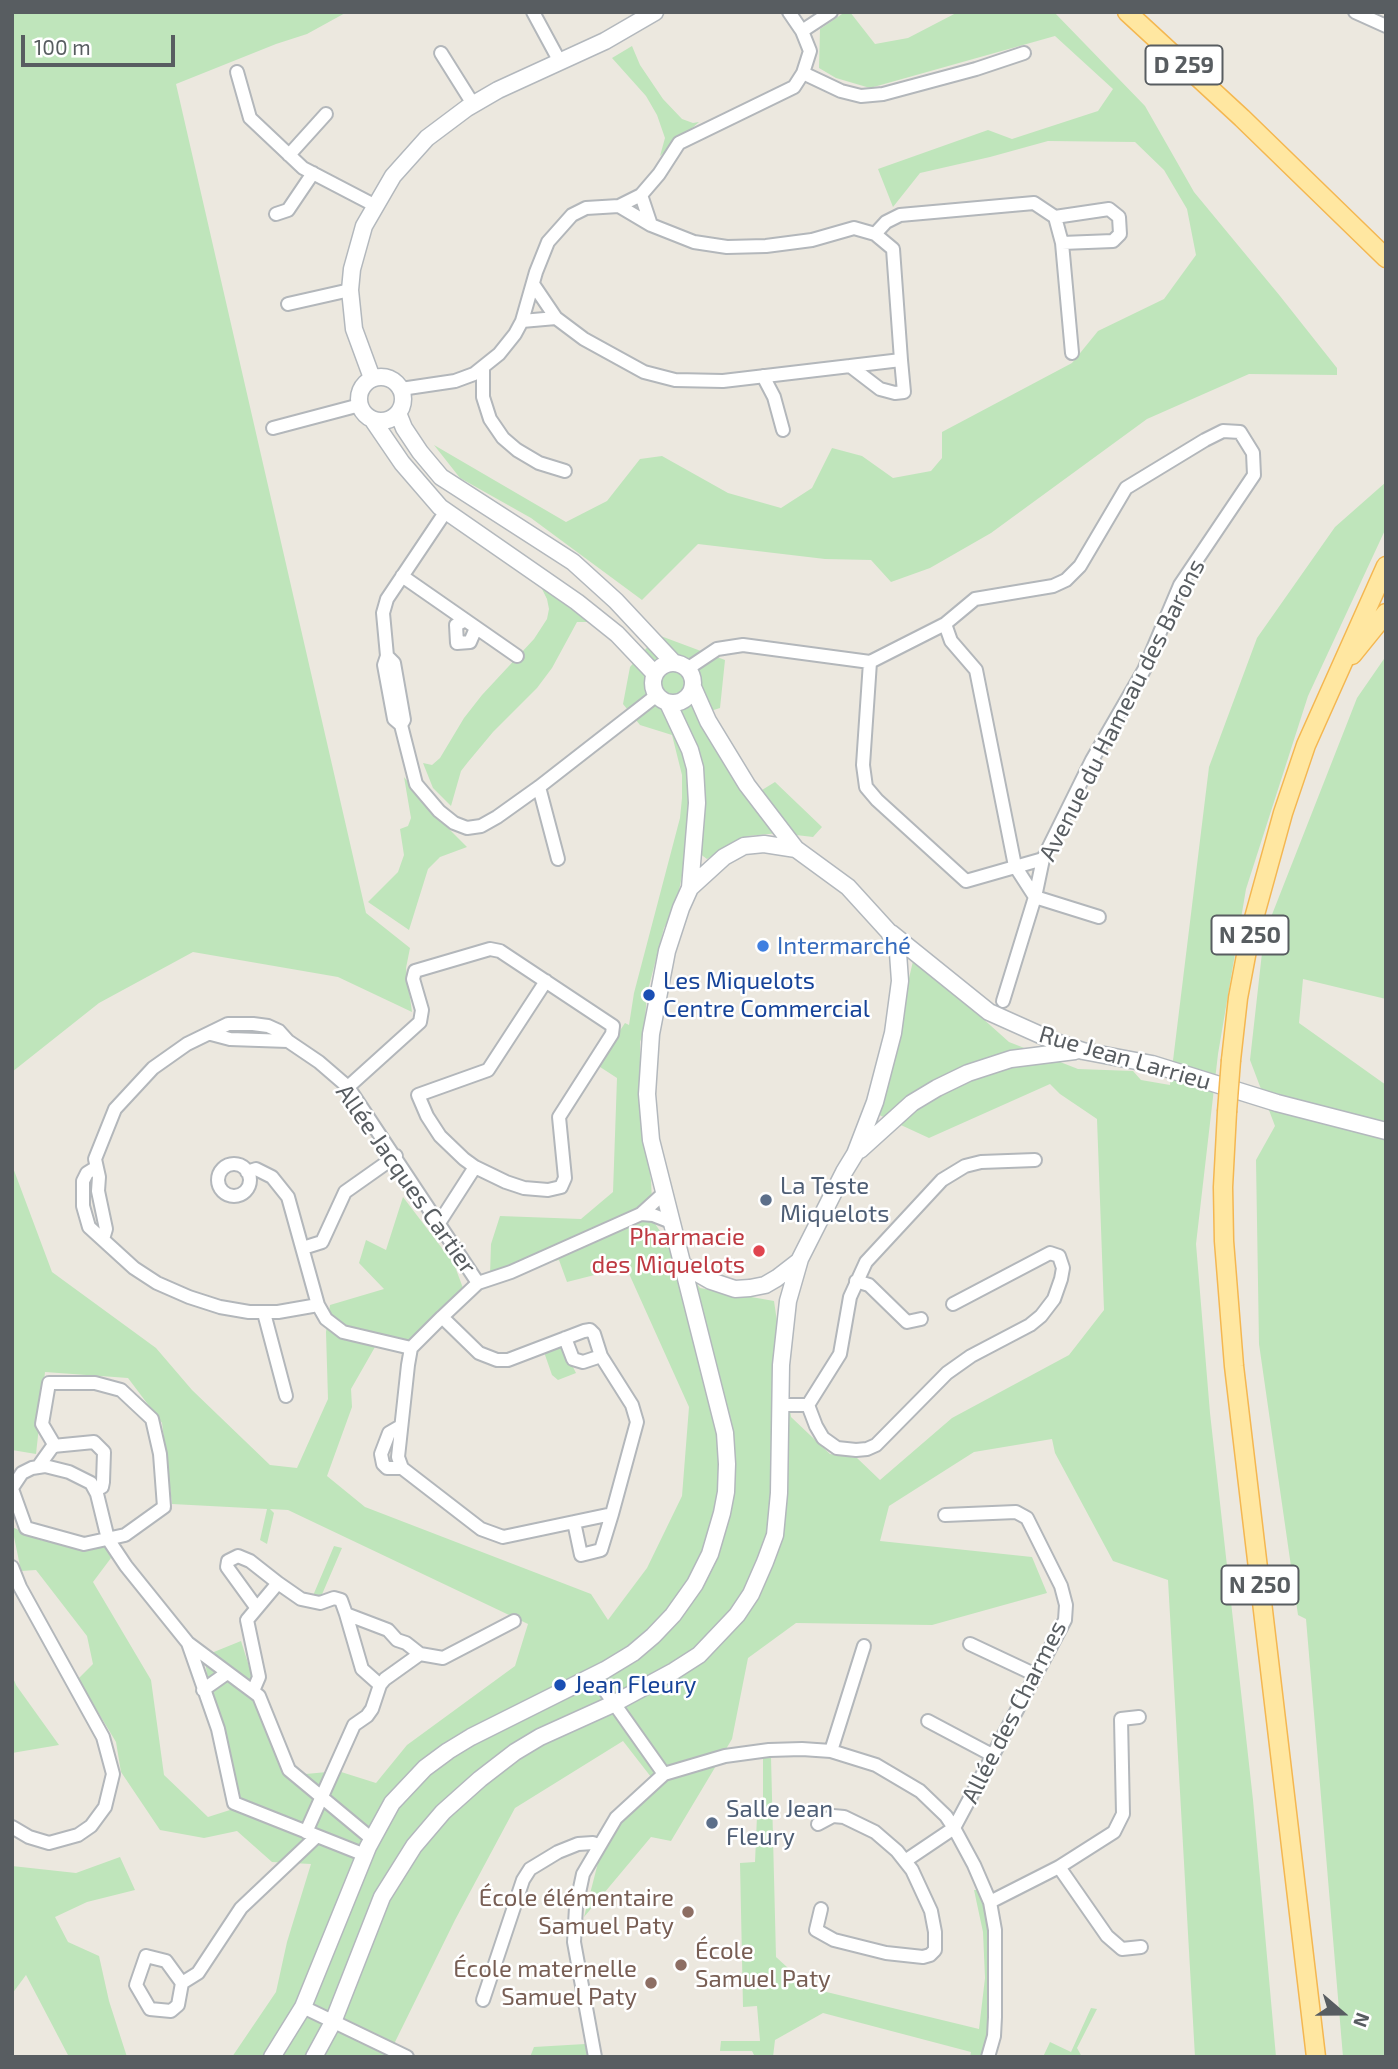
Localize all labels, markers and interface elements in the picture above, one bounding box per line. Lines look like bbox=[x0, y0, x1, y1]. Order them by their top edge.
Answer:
scale bar bbox=[24, 21, 178, 65]
text: 100 m bbox=[34, 34, 91, 59]
road number: D 259 bbox=[1146, 46, 1222, 85]
street label: Avenue du Hameau des Barons bbox=[1033, 554, 1211, 866]
road number: N 250 bbox=[1212, 916, 1288, 954]
place label: Intermarché bbox=[777, 932, 911, 960]
marker: Intermarché bbox=[755, 938, 771, 954]
place label: Les Miquelots Centre Commercial bbox=[663, 967, 870, 1023]
marker: Les Miquelots Centre Commercial bbox=[641, 987, 657, 1003]
street label: Rue Jean Larrieu bbox=[1036, 1020, 1214, 1096]
street label: Allée Jacques Cartier bbox=[330, 1079, 482, 1279]
place label: La Teste Miquelots bbox=[780, 1172, 889, 1228]
marker: La Teste Miquelots bbox=[758, 1192, 774, 1208]
place label: Pharmacie des Miquelots bbox=[591, 1223, 745, 1279]
marker: Pharmacie des Miquelots bbox=[751, 1243, 767, 1259]
road number: N 250 bbox=[1222, 1566, 1298, 1604]
street label: Allée des Charmes bbox=[956, 1616, 1072, 1808]
place label: Jean Fleury bbox=[574, 1671, 696, 1699]
marker: Jean Fleury bbox=[552, 1677, 568, 1693]
place label: Salle Jean Fleury bbox=[726, 1795, 833, 1851]
marker: Salle Jean Fleury bbox=[704, 1815, 720, 1831]
place label: École élémentaire Samuel Paty bbox=[479, 1884, 674, 1940]
marker: École élémentaire Samuel Paty bbox=[680, 1904, 696, 1920]
place label: École Samuel Paty bbox=[695, 1937, 831, 1993]
place label: École maternelle Samuel Paty bbox=[453, 1955, 637, 2011]
marker: École Samuel Paty bbox=[673, 1957, 689, 1973]
marker: École maternelle Samuel Paty bbox=[643, 1975, 659, 1991]
north arrow bbox=[1307, 1978, 1377, 2048]
text: N bbox=[1349, 2010, 1375, 2031]

